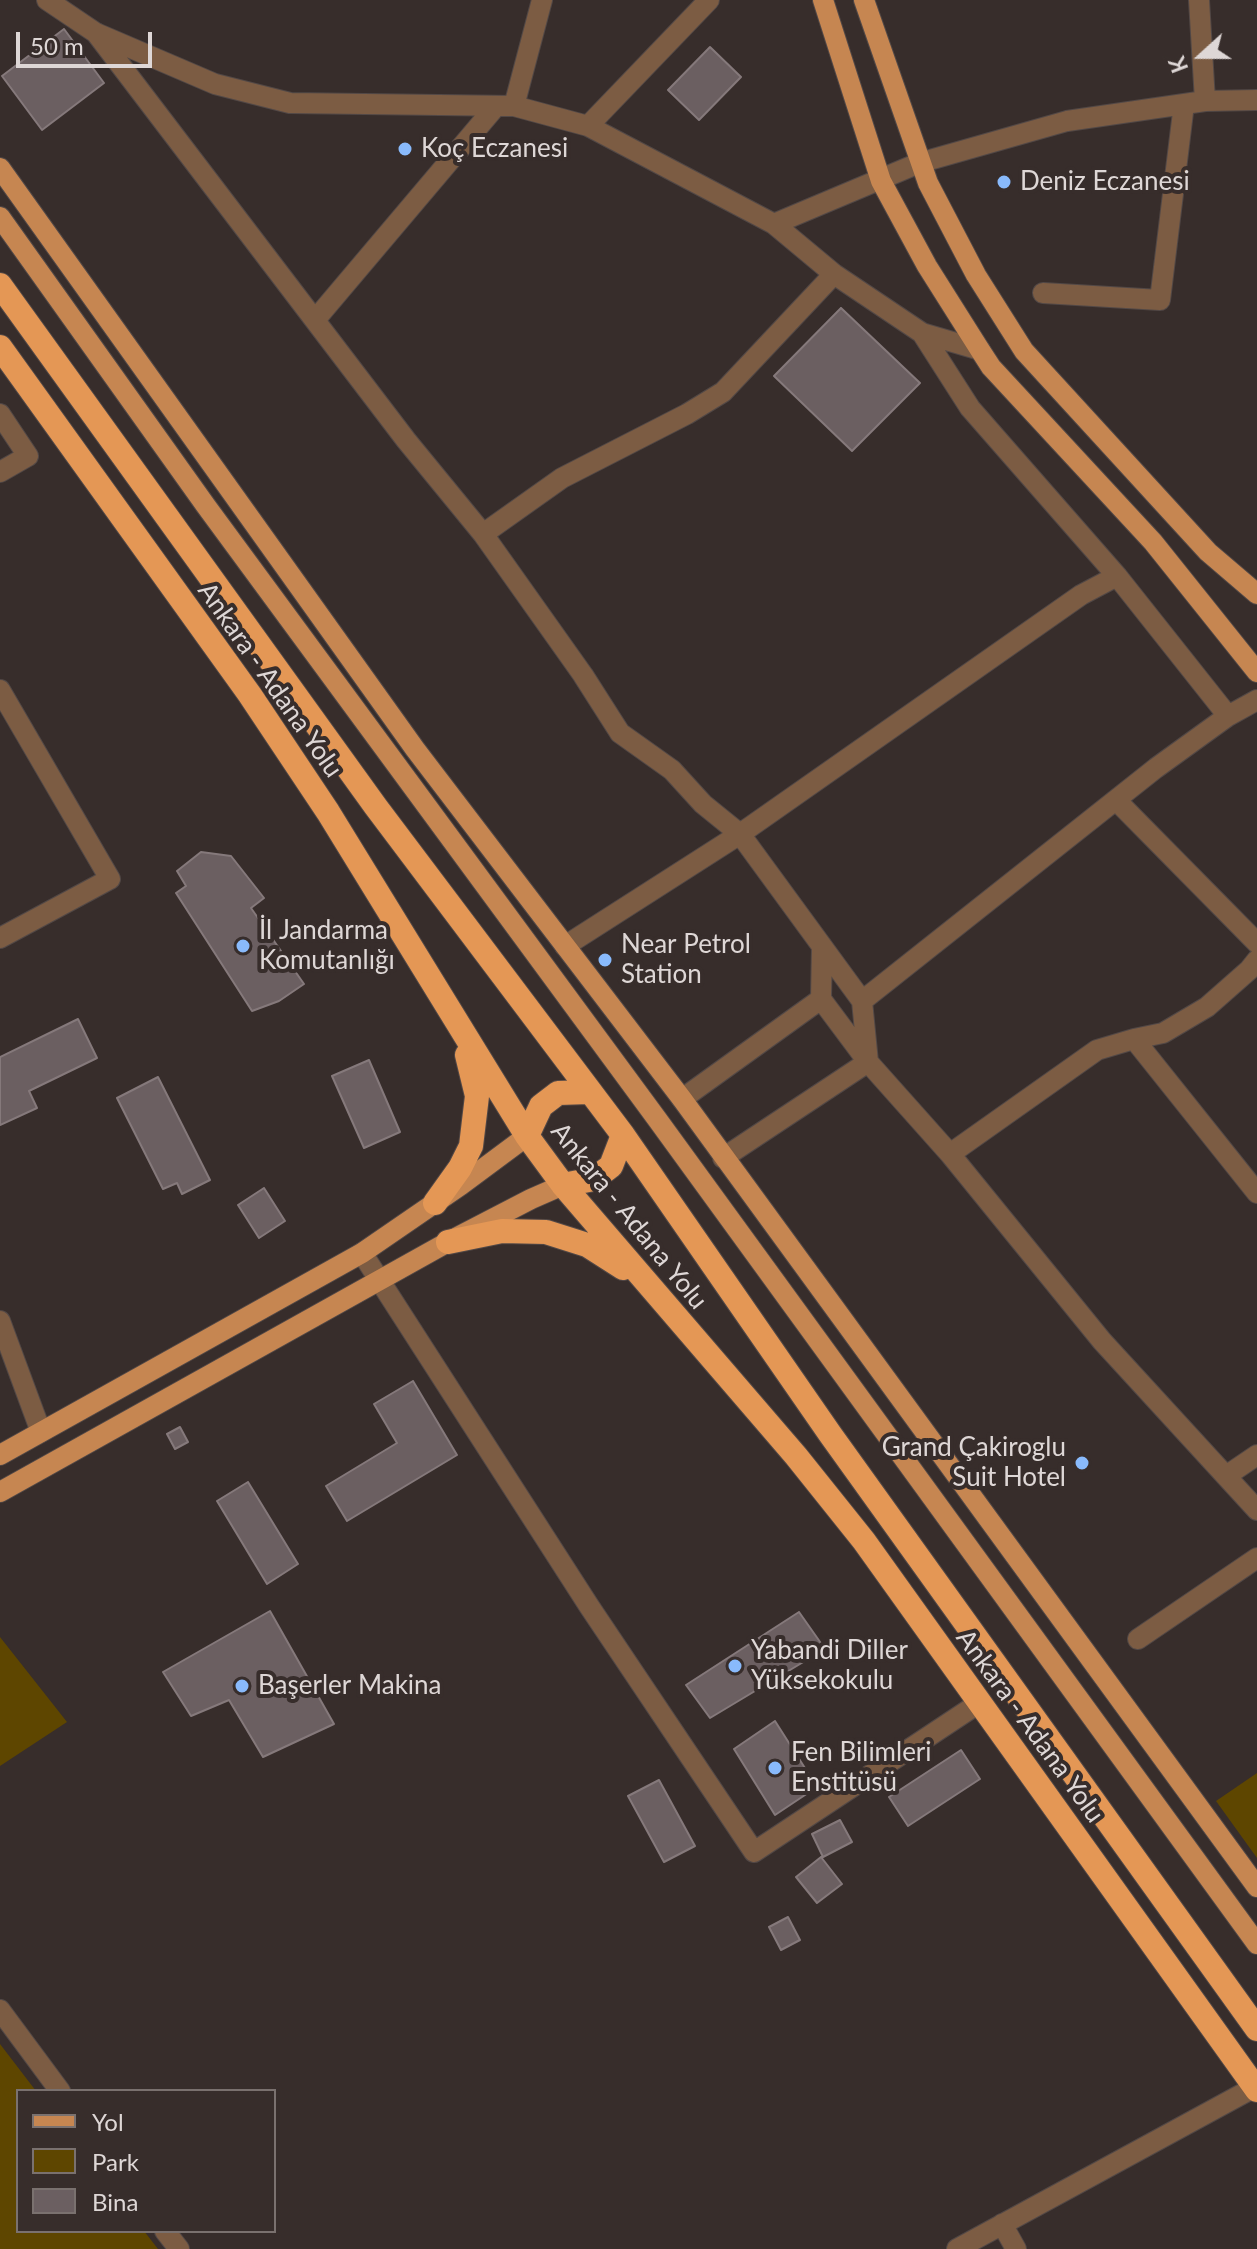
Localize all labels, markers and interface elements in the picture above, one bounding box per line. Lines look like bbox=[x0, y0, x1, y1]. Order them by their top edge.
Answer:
scale bar bbox=[20, 16, 156, 66]
north arrow bbox=[1161, 16, 1241, 96]
text: 50 m bbox=[30, 31, 84, 60]
text: K bbox=[1163, 53, 1193, 77]
place label: Koç Eczanesi bbox=[421, 133, 568, 165]
marker: Koç Eczanesi bbox=[396, 140, 414, 158]
place label: Deniz Eczanesi bbox=[1020, 166, 1190, 198]
marker: Deniz Eczanesi bbox=[995, 173, 1013, 191]
street label: Ankara - Adana Yolu bbox=[191, 576, 349, 784]
place label: İl Jandarma Komutanlığı bbox=[259, 915, 395, 976]
place label: Near Petrol Station bbox=[621, 929, 751, 990]
marker: İl Jandarma Komutanlığı bbox=[234, 937, 252, 955]
marker: Near Petrol Station bbox=[596, 951, 614, 969]
street label: Ankara - Adana Yolu bbox=[544, 1116, 714, 1316]
place label: Grand Çakiroglu Suit Hotel bbox=[882, 1432, 1066, 1494]
marker: Grand Çakiroglu Suit Hotel bbox=[1073, 1454, 1091, 1472]
street label: Ankara - Adana Yolu bbox=[949, 1623, 1111, 1829]
place label: Yabandi Diller Yüksekokulu bbox=[751, 1635, 908, 1696]
marker: Yabandi Diller Yüksekokulu bbox=[726, 1657, 744, 1675]
place label: Başerler Makina bbox=[258, 1670, 442, 1702]
marker: Başerler Makina bbox=[233, 1677, 251, 1695]
place label: Fen Bilimleri Enstitüsü bbox=[791, 1737, 932, 1798]
marker: Fen Bilimleri Enstitüsü bbox=[766, 1759, 784, 1777]
legend bbox=[16, 2089, 276, 2233]
text: Yol bbox=[92, 2107, 124, 2136]
text: Park bbox=[92, 2147, 139, 2176]
text: Bina bbox=[92, 2187, 138, 2216]

